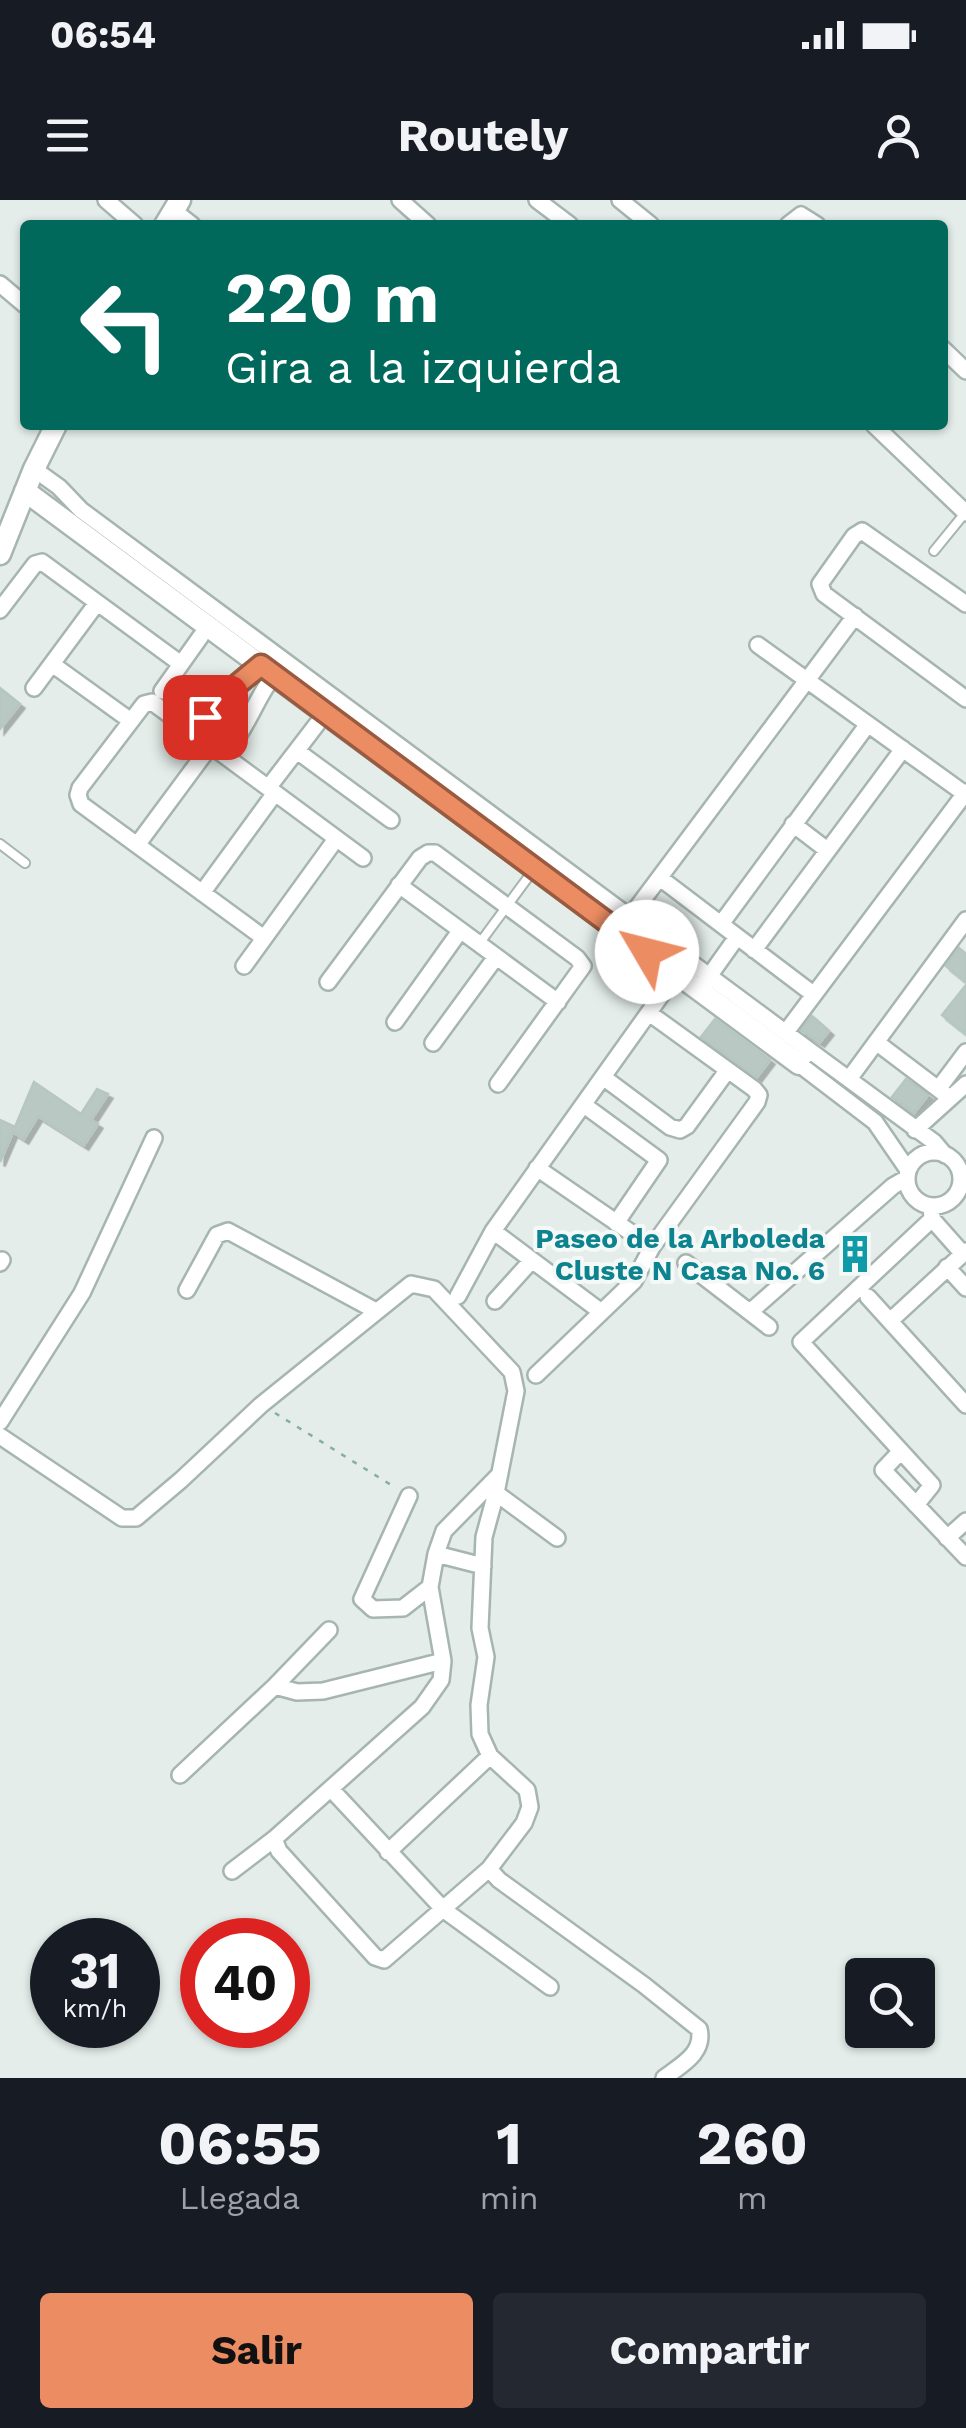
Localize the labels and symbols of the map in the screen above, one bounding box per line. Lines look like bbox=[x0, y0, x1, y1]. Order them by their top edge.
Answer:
pin bbox=[163, 675, 248, 760]
position arrow bbox=[595, 900, 699, 1004]
place label: Paseo de la Arboleda Cluste N Casa No. 6 bbox=[535, 1222, 826, 1287]
building icon: Paseo de la Arboleda Cluste N Casa No. 6 bbox=[834, 1233, 876, 1275]
speed limit sign: 40 bbox=[180, 1918, 310, 2048]

